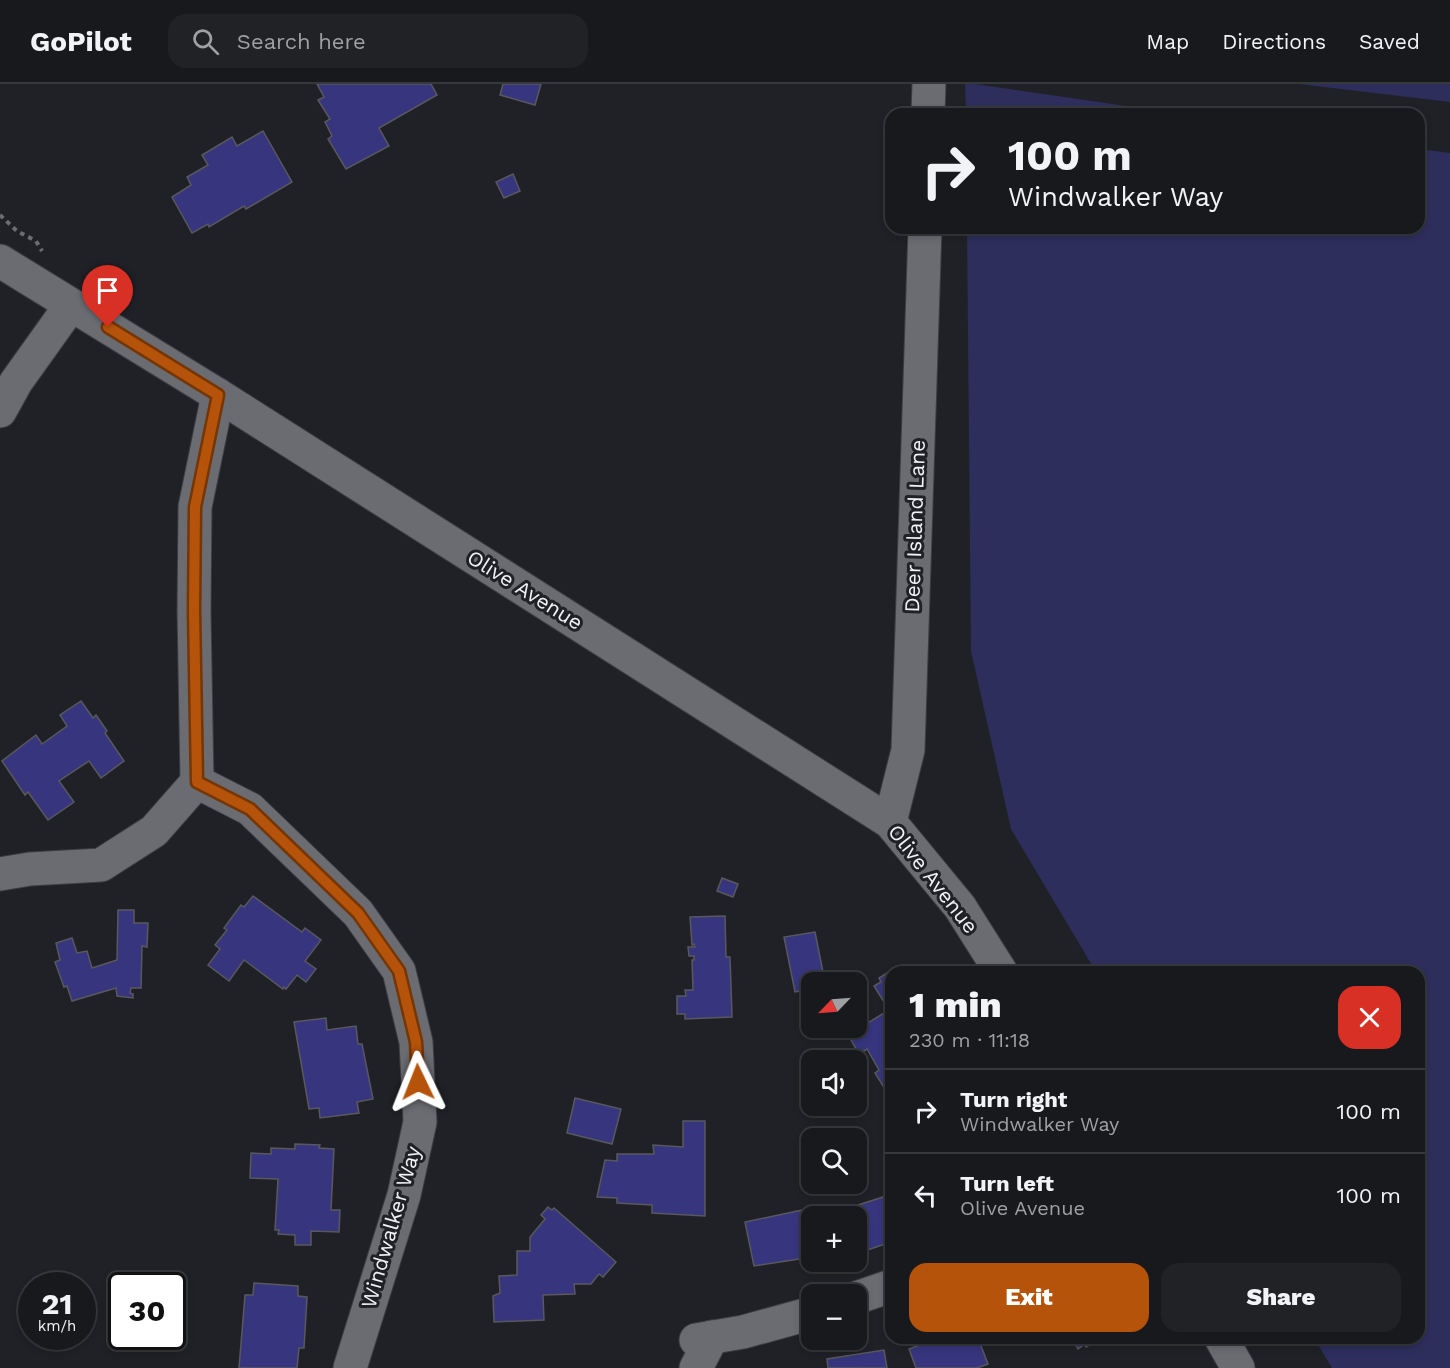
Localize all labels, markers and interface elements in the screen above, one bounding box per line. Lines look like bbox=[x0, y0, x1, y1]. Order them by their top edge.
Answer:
search box bbox=[168, 14, 588, 68]
text: GoPilot bbox=[30, 25, 132, 58]
icon: search bbox=[189, 25, 222, 58]
text: Search here bbox=[237, 29, 366, 54]
text: Map bbox=[1146, 29, 1189, 54]
text: Directions bbox=[1222, 29, 1326, 54]
text: Saved bbox=[1359, 29, 1420, 54]
text: 100 m bbox=[1008, 131, 1132, 180]
icon: right bbox=[909, 132, 987, 210]
text: Windwalker Way bbox=[1008, 181, 1223, 213]
pin bbox=[82, 265, 133, 327]
icon: arrive bbox=[91, 274, 124, 307]
street label: Deer Island Lane bbox=[899, 439, 930, 613]
street label: Olive Avenue bbox=[463, 544, 588, 635]
street label: Olive Avenue bbox=[883, 819, 984, 938]
north arrow bbox=[801, 972, 867, 1038]
map controls bbox=[801, 972, 867, 1350]
text: 1 min bbox=[909, 984, 1002, 1026]
button: close bbox=[1338, 986, 1401, 1049]
text: 230 m · 11:18 bbox=[909, 1028, 1030, 1052]
position arrow bbox=[386, 1050, 450, 1114]
button: sound bbox=[801, 1050, 867, 1116]
text: Turn right bbox=[960, 1087, 1067, 1112]
icon: right bbox=[909, 1095, 942, 1128]
text: 100 m bbox=[1337, 1099, 1401, 1124]
text: Windwalker Way bbox=[960, 1112, 1119, 1136]
button: search bbox=[801, 1128, 867, 1194]
street label: Windwalker Way bbox=[355, 1143, 426, 1311]
text: Turn left bbox=[960, 1171, 1054, 1196]
icon: left bbox=[909, 1179, 942, 1212]
text: 100 m bbox=[1337, 1183, 1401, 1208]
text: Olive Avenue bbox=[960, 1196, 1085, 1220]
button: + bbox=[801, 1206, 867, 1272]
button: Exit bbox=[909, 1263, 1149, 1332]
button: Share bbox=[1161, 1263, 1401, 1332]
speed limit sign: 30 bbox=[108, 1272, 186, 1350]
button: − bbox=[801, 1284, 867, 1350]
text: 21 bbox=[42, 1286, 72, 1321]
text: km/h bbox=[38, 1317, 76, 1335]

